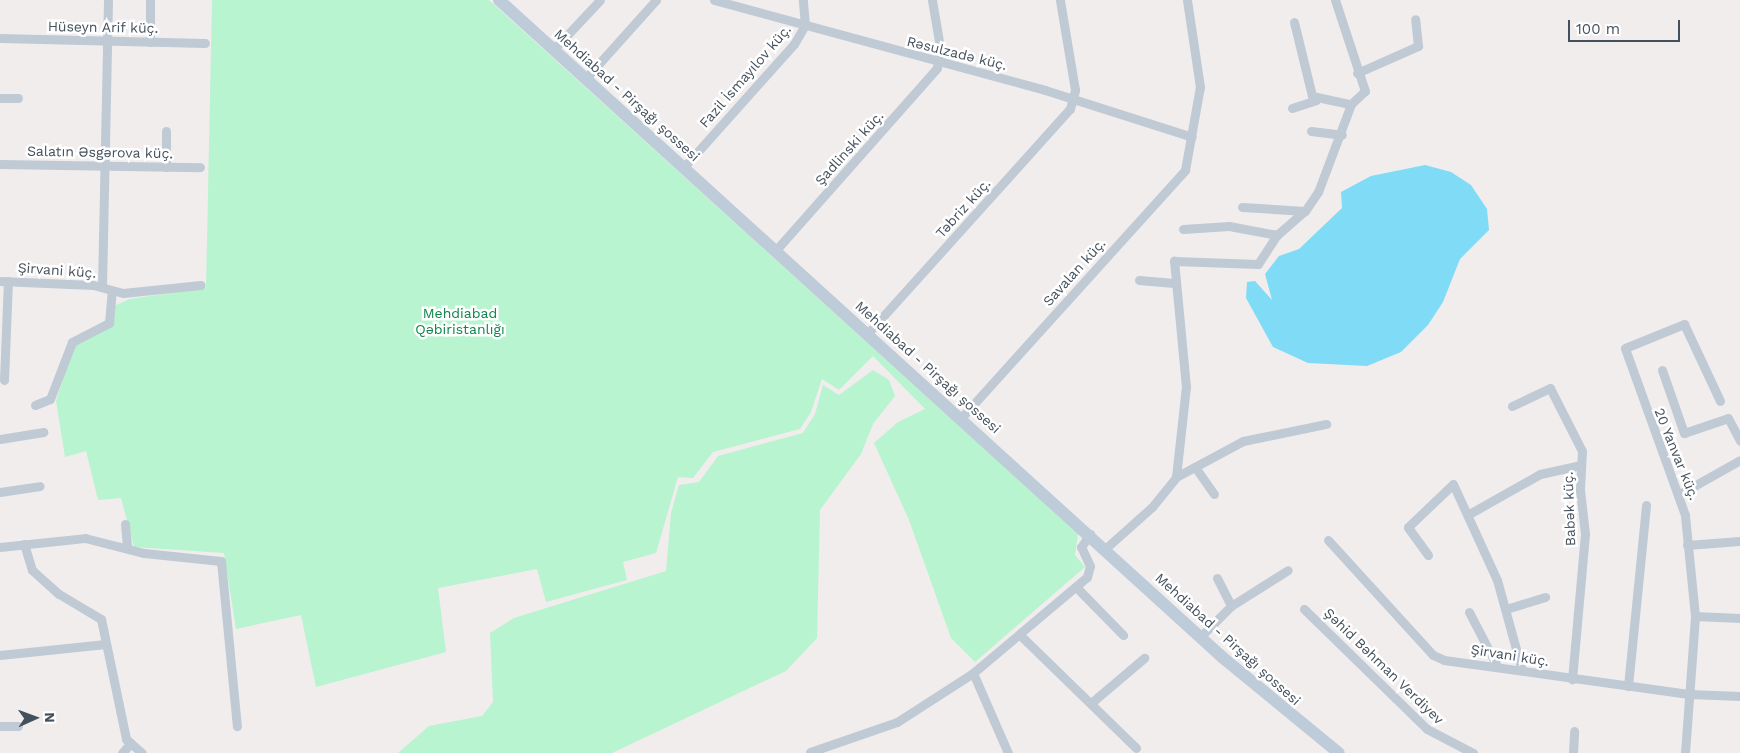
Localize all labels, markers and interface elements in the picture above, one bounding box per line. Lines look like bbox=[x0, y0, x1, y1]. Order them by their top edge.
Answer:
scale bar bbox=[1570, 10, 1682, 42]
street label: Hüseyn Arif küç. bbox=[47, 18, 159, 36]
text: 100 m bbox=[1576, 20, 1620, 38]
street label: Fazil İsmayılov küç. bbox=[695, 21, 795, 131]
street label: Mehdiabad - Pirşağı şossesi bbox=[551, 25, 703, 165]
street label: Rəsulzadə küç. bbox=[905, 32, 1009, 74]
street label: Şadlinski küç. bbox=[811, 107, 887, 189]
street label: Salatın Əsgərova küç. bbox=[27, 142, 173, 162]
street label: Təbriz küç. bbox=[932, 175, 994, 241]
street label: Savalan küç. bbox=[1039, 235, 1109, 309]
street label: Şirvani küç. bbox=[17, 259, 97, 281]
street label: Mehdiabad - Pirşağı şossesi bbox=[852, 297, 1004, 437]
park label: Mehdiabad Qəbiristanlığı bbox=[415, 305, 505, 338]
street label: 20 Yanvar küç. bbox=[1651, 405, 1703, 503]
street label: Babək küç. bbox=[1559, 471, 1579, 547]
street label: Mehdiabad - Pirşağı şossesi bbox=[1152, 569, 1304, 709]
street label: Şəhid Bəhman Verdiyev bbox=[1320, 604, 1448, 728]
street label: Şirvani küç. bbox=[1470, 641, 1550, 669]
north arrow bbox=[10, 693, 60, 743]
text: N bbox=[42, 712, 58, 723]

